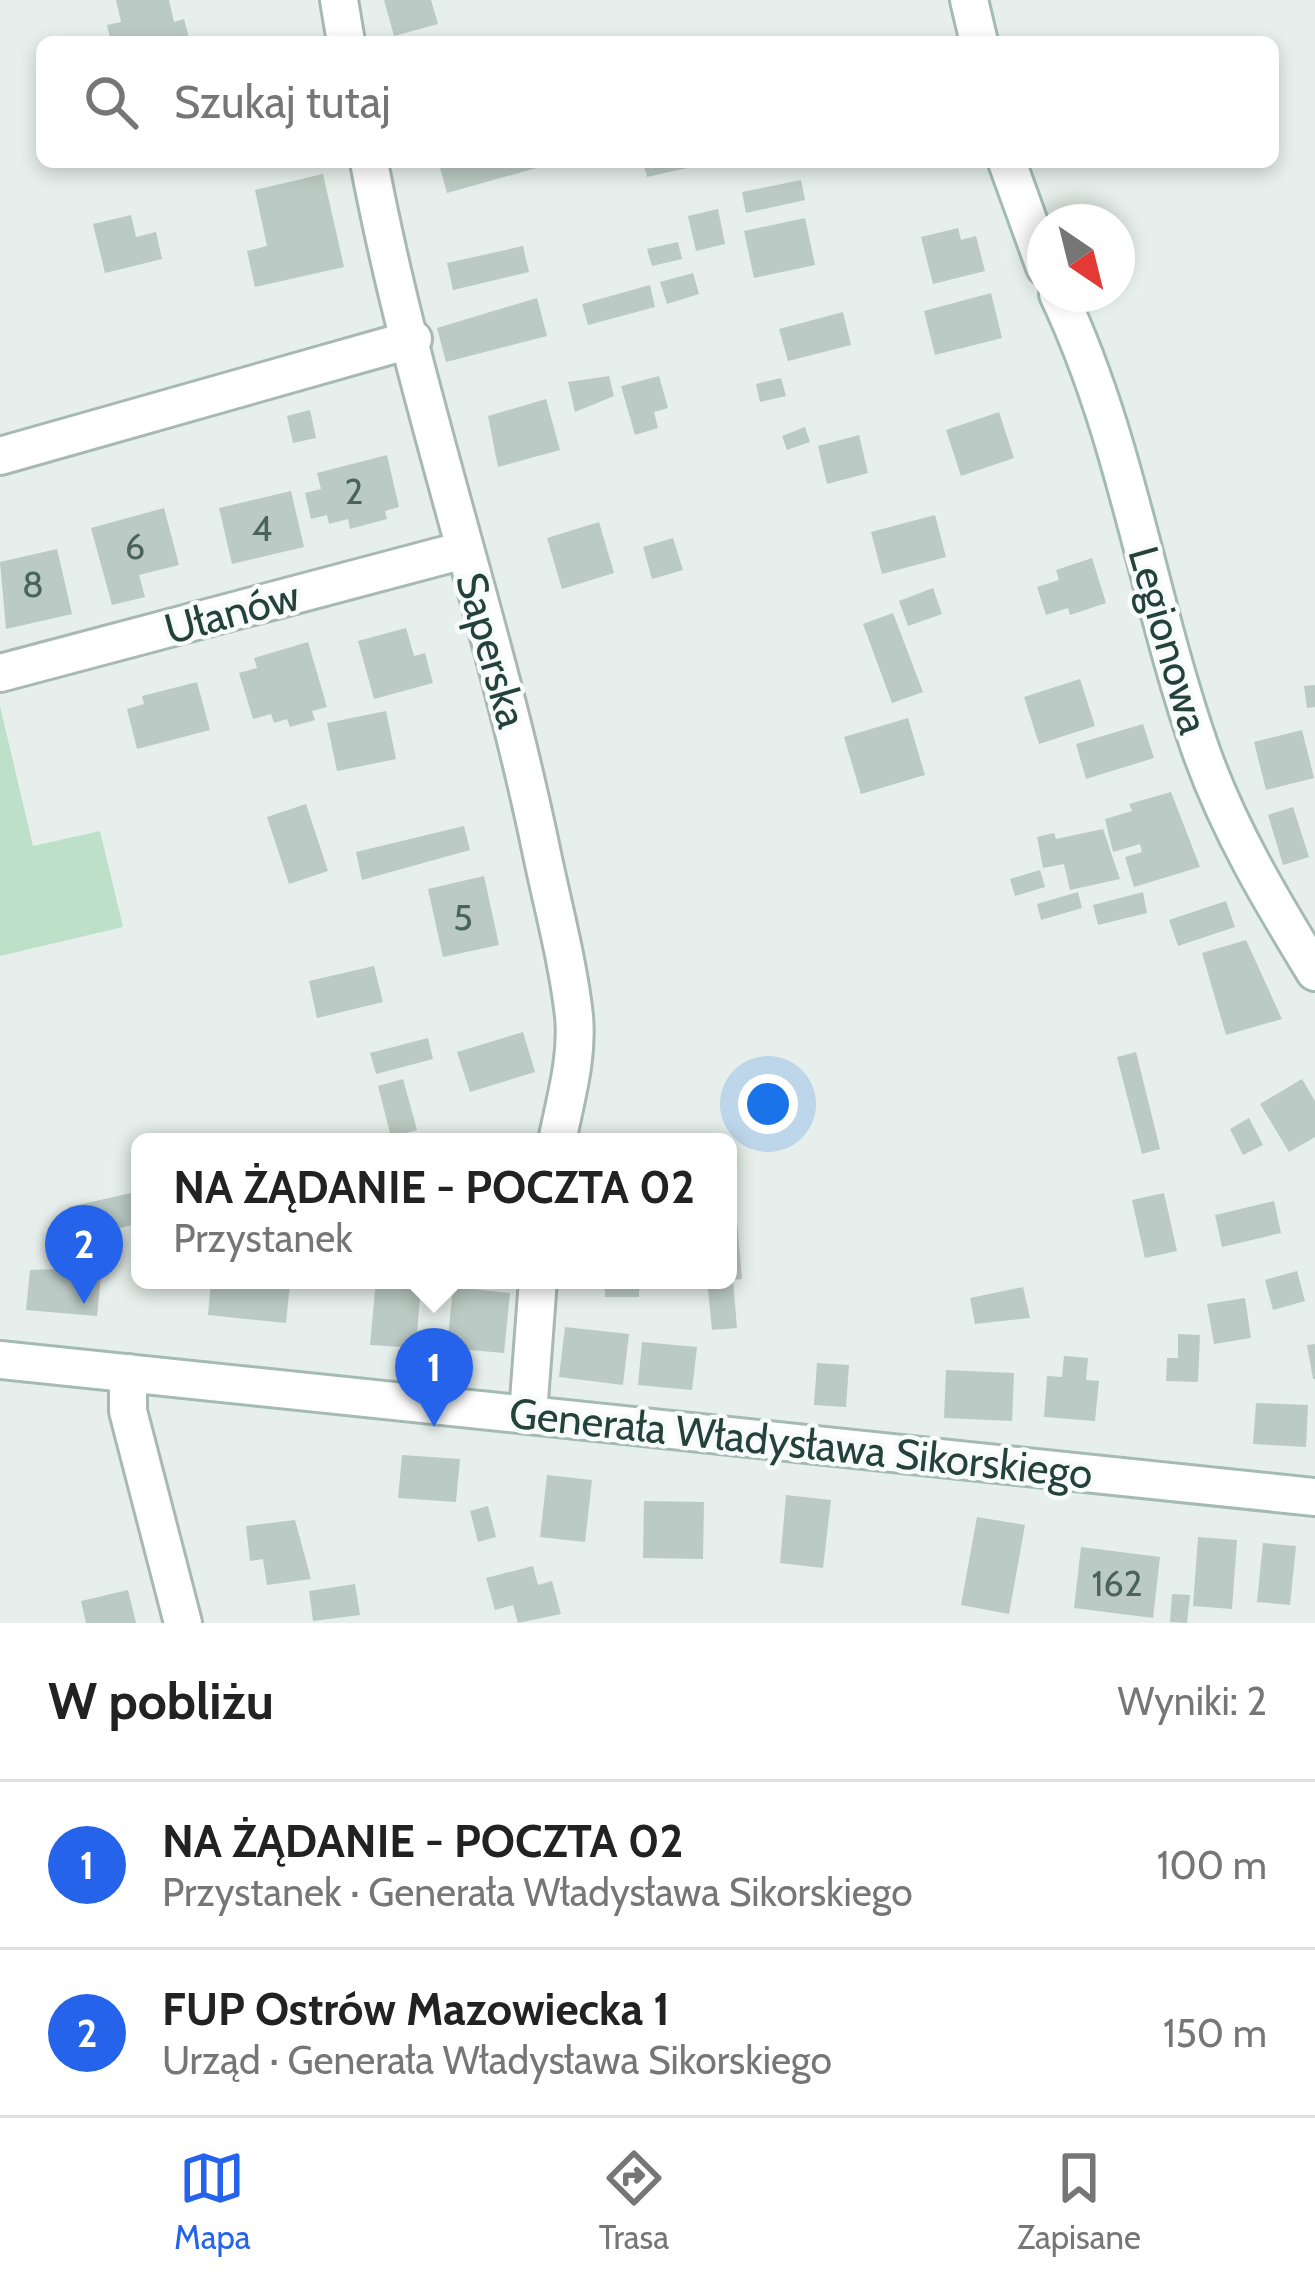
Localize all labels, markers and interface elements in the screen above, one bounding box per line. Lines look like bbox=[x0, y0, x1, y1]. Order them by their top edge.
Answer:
search box bbox=[36, 36, 1279, 168]
icon: search bbox=[78, 69, 144, 135]
text: Szukaj tutaj bbox=[174, 75, 391, 129]
north arrow bbox=[1027, 204, 1135, 312]
house number: 2 bbox=[345, 469, 363, 513]
house number: 4 bbox=[252, 506, 272, 550]
house number: 6 bbox=[125, 524, 145, 568]
street label: Legionowa bbox=[1117, 540, 1221, 740]
house number: 8 bbox=[22, 562, 44, 606]
street label: Saperska bbox=[445, 566, 539, 734]
street label: Ułanów bbox=[159, 569, 305, 655]
house number: 5 bbox=[453, 895, 473, 939]
your location bbox=[738, 1074, 798, 1134]
popup bbox=[131, 1133, 737, 1289]
text: NA ŻĄDANIE - POCZTA 02 bbox=[173, 1160, 695, 1214]
pin: 2 bbox=[45, 1205, 123, 1304]
text: Przystanek bbox=[173, 1214, 353, 1262]
pin: 1 bbox=[395, 1328, 473, 1427]
street label: Generała Władysława Sikorskiego bbox=[507, 1387, 1095, 1499]
house number: 162 bbox=[1091, 1561, 1143, 1605]
text: W pobliżu bbox=[48, 1670, 274, 1732]
text: Wyniki: 2 bbox=[1118, 1677, 1267, 1725]
text: NA ŻĄDANIE - POCZTA 02 bbox=[162, 1814, 683, 1868]
text: 1 bbox=[80, 1841, 94, 1889]
text: 100 m bbox=[1157, 1841, 1267, 1889]
text: Przystanek · Generała Władysława Sikorskiego bbox=[162, 1868, 913, 1916]
text: FUP Ostrów Mazowiecka 1 bbox=[162, 1982, 670, 2036]
text: 2 bbox=[77, 2009, 97, 2057]
text: 150 m bbox=[1163, 2009, 1267, 2057]
text: Urząd · Generała Władysława Sikorskiego bbox=[162, 2036, 832, 2084]
tab: Mapa bbox=[174, 2145, 251, 2257]
tab: Trasa bbox=[599, 2145, 669, 2257]
tab: Zapisane bbox=[1017, 2145, 1141, 2257]

